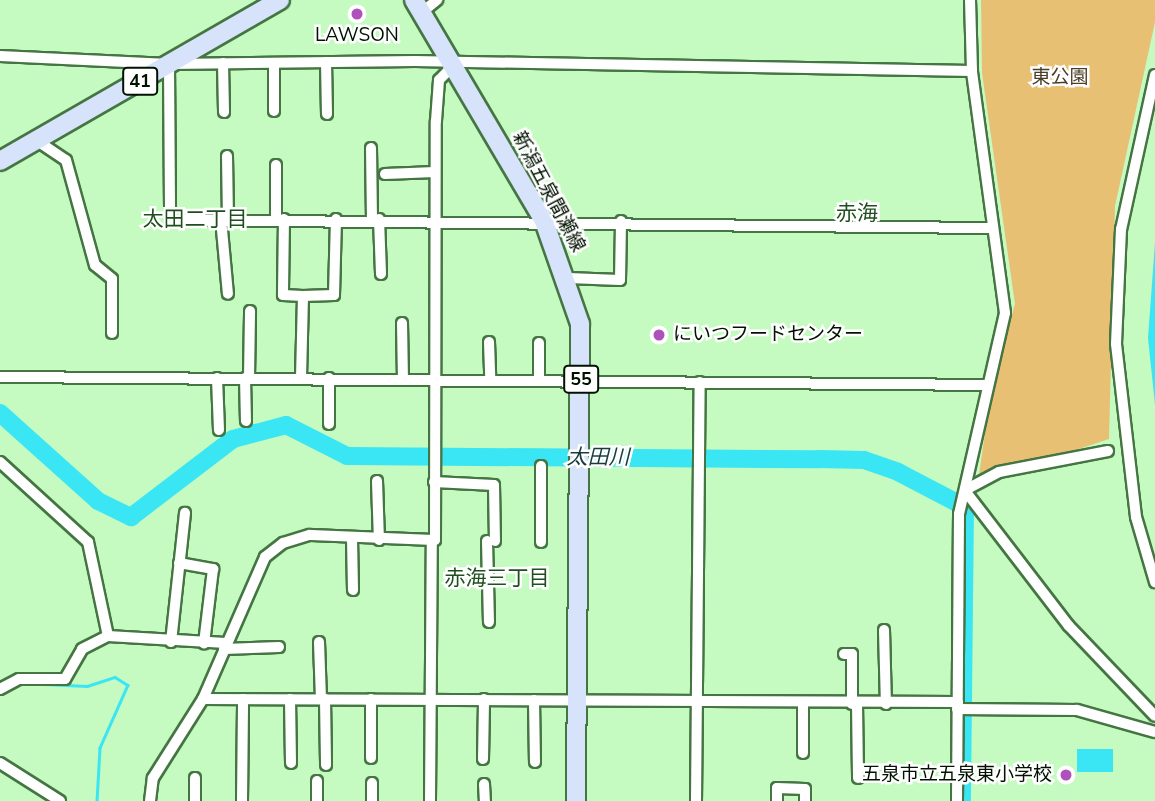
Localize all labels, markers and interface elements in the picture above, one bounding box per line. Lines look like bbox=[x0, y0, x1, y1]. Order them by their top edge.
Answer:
marker: LAWSON bbox=[349, 6, 365, 22]
place label: LAWSON bbox=[315, 25, 399, 47]
road number: 41 bbox=[121, 66, 159, 96]
park label: 東公園 bbox=[1032, 67, 1088, 89]
street label: 新潟五泉間瀬線 bbox=[507, 128, 589, 256]
district label: 赤海 bbox=[836, 200, 878, 226]
district label: 太田二丁目 bbox=[143, 206, 247, 232]
place label: にいつフードセンター bbox=[673, 324, 863, 346]
marker: にいつフードセンター bbox=[651, 327, 667, 343]
road number: 55 bbox=[562, 365, 600, 394]
water label: 太田川 bbox=[567, 444, 629, 470]
district label: 赤海三丁目 bbox=[445, 565, 549, 591]
place label: 五泉市立五泉東小学校 bbox=[862, 764, 1052, 786]
marker: 五泉市立五泉東小学校 bbox=[1058, 767, 1074, 783]

